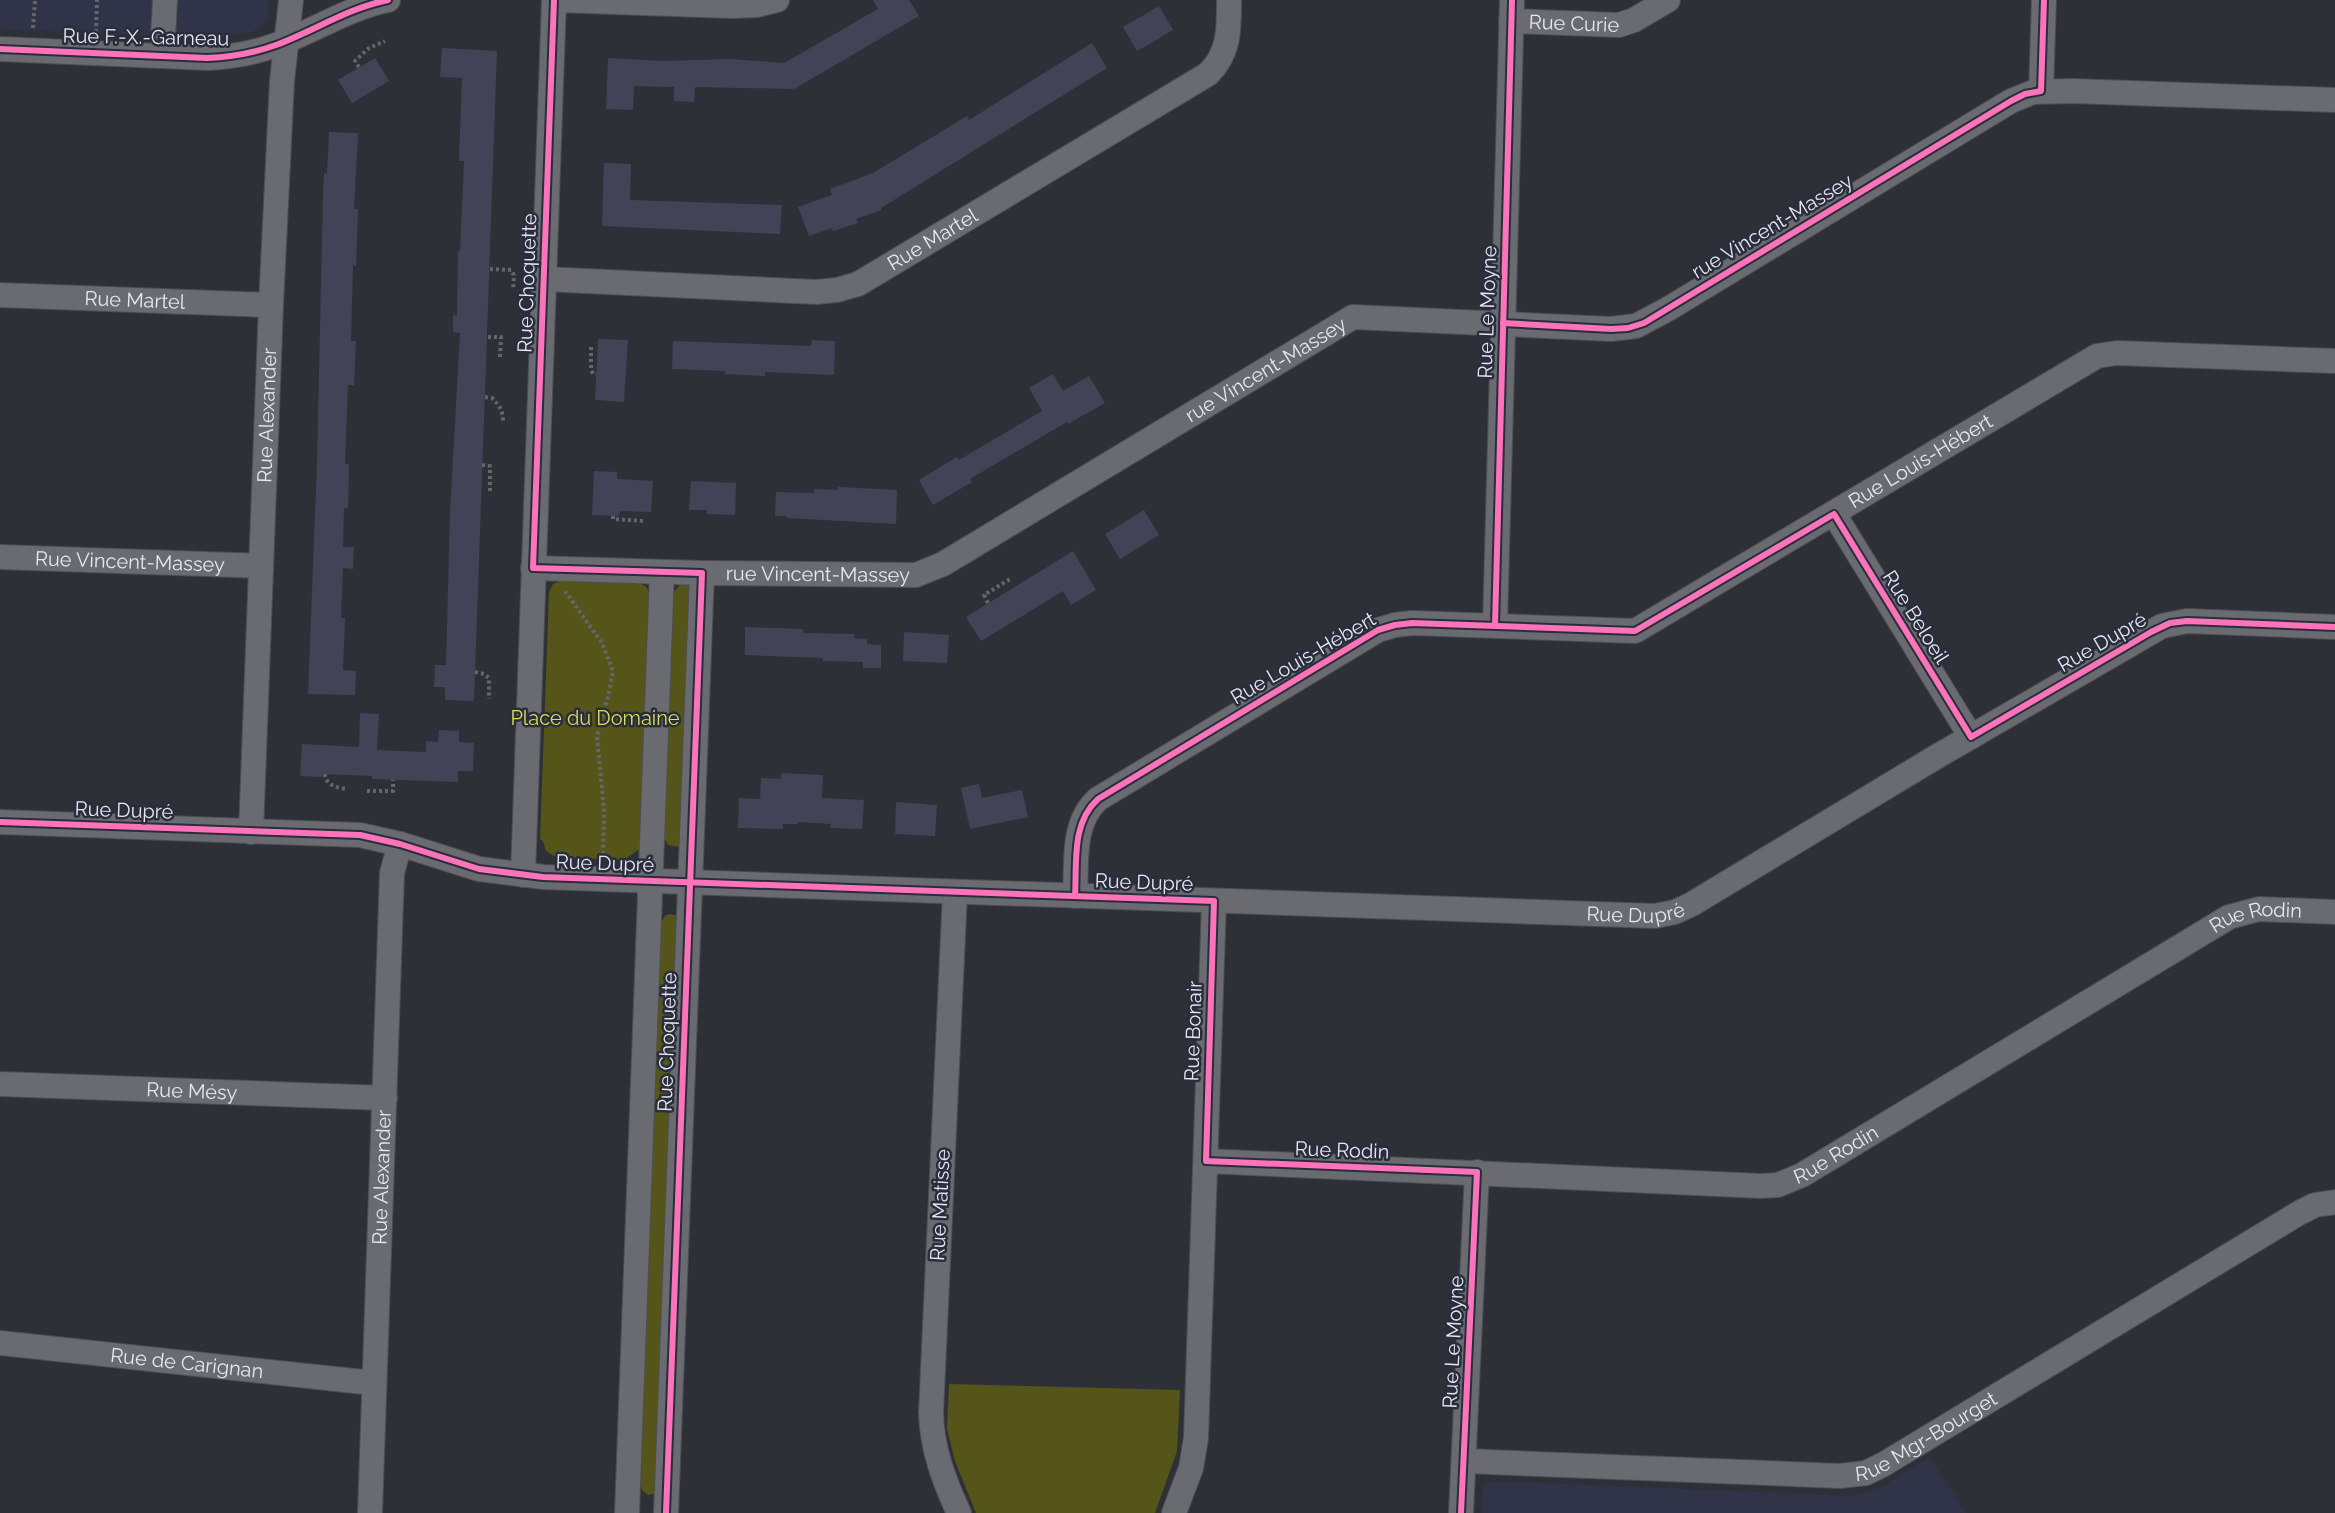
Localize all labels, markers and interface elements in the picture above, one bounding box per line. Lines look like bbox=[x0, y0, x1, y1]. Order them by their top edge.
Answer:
street label: Rue Curie bbox=[1528, 10, 1620, 37]
street label: Rue F.-X.-Garneau bbox=[62, 24, 230, 50]
street label: rue Vincent-Massey bbox=[1687, 168, 1857, 284]
street label: Rue Martel bbox=[883, 203, 982, 276]
street label: Rue Choquette bbox=[513, 213, 541, 353]
street label: Rue Le Moyne bbox=[1473, 245, 1501, 379]
street label: Rue Martel bbox=[84, 286, 186, 314]
street label: rue Vincent-Massey bbox=[1181, 312, 1351, 427]
street label: Rue Alexander bbox=[252, 347, 281, 483]
street label: Rue Louis-Hébert bbox=[1844, 409, 1997, 513]
street label: Rue Vincent-Massey bbox=[35, 546, 225, 577]
street label: rue Vincent-Massey bbox=[726, 561, 910, 587]
street label: Rue Beloeil bbox=[1878, 566, 1954, 669]
street label: Rue Louis-Hébert bbox=[1226, 607, 1380, 709]
street label: Rue Dupré bbox=[2053, 607, 2151, 677]
park label: Place du Domaine bbox=[510, 706, 680, 730]
street label: Rue Dupré bbox=[74, 796, 174, 824]
street label: Rue Dupré bbox=[555, 849, 655, 877]
street label: Rue Dupré bbox=[1094, 868, 1194, 896]
street label: Rue Dupré bbox=[1586, 897, 1689, 928]
street label: Rue Rodin bbox=[2205, 897, 2302, 938]
street label: Rue Choquette bbox=[653, 972, 681, 1112]
street label: Rue Bonair bbox=[1179, 980, 1207, 1082]
street label: Rue Mésy bbox=[146, 1077, 238, 1105]
street label: Rue Alexander bbox=[367, 1109, 396, 1245]
street label: Rue Rodin bbox=[1790, 1120, 1883, 1189]
street label: Rue Rodin bbox=[1294, 1136, 1390, 1164]
street label: Rue Matisse bbox=[925, 1148, 955, 1262]
street label: Rue Le Moyne bbox=[1438, 1275, 1468, 1409]
street label: Rue de Carignan bbox=[109, 1343, 265, 1383]
street label: Rue Mgr-Bourget bbox=[1854, 1386, 2002, 1486]

